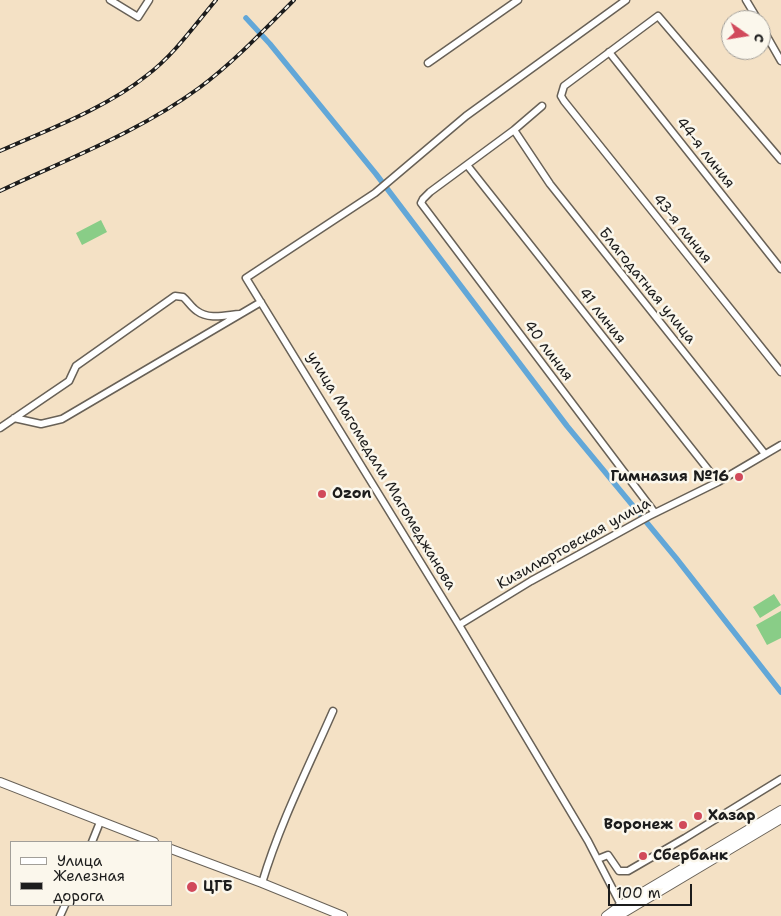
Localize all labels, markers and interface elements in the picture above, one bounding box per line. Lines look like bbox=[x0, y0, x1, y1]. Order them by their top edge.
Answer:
north arrow bbox=[721, 10, 771, 60]
text: С bbox=[750, 32, 769, 44]
street label: 44-я линия bbox=[672, 114, 738, 192]
street label: 43-я линия bbox=[649, 191, 715, 267]
street label: Благодатная улица bbox=[595, 224, 699, 348]
street label: 41 линия bbox=[575, 284, 629, 348]
street label: 40 линия bbox=[519, 317, 577, 385]
street label: улица Магомедали Магомеджановa bbox=[302, 349, 460, 593]
place label: Гимназия №16 bbox=[610, 468, 729, 486]
marker: Гимназия №16 bbox=[733, 471, 745, 483]
place label: Ozon bbox=[332, 485, 372, 503]
marker: Ozon bbox=[316, 488, 328, 500]
street label: Кизилюртовская улица bbox=[494, 494, 654, 594]
place label: Хазар bbox=[708, 807, 755, 825]
marker: Хазар bbox=[692, 810, 704, 822]
place label: Воронеж bbox=[604, 816, 673, 834]
marker: Воронеж bbox=[677, 819, 689, 831]
legend bbox=[10, 841, 172, 906]
place label: Сбербанк bbox=[653, 847, 728, 865]
marker: Сбербанк bbox=[637, 850, 649, 862]
text: Улица bbox=[57, 851, 102, 871]
text: Железная дорога bbox=[53, 866, 125, 906]
scale bar bbox=[611, 874, 695, 906]
place label: ЦГБ bbox=[203, 878, 233, 896]
marker: ЦГБ bbox=[185, 880, 199, 894]
text: 100 m bbox=[616, 883, 661, 903]

